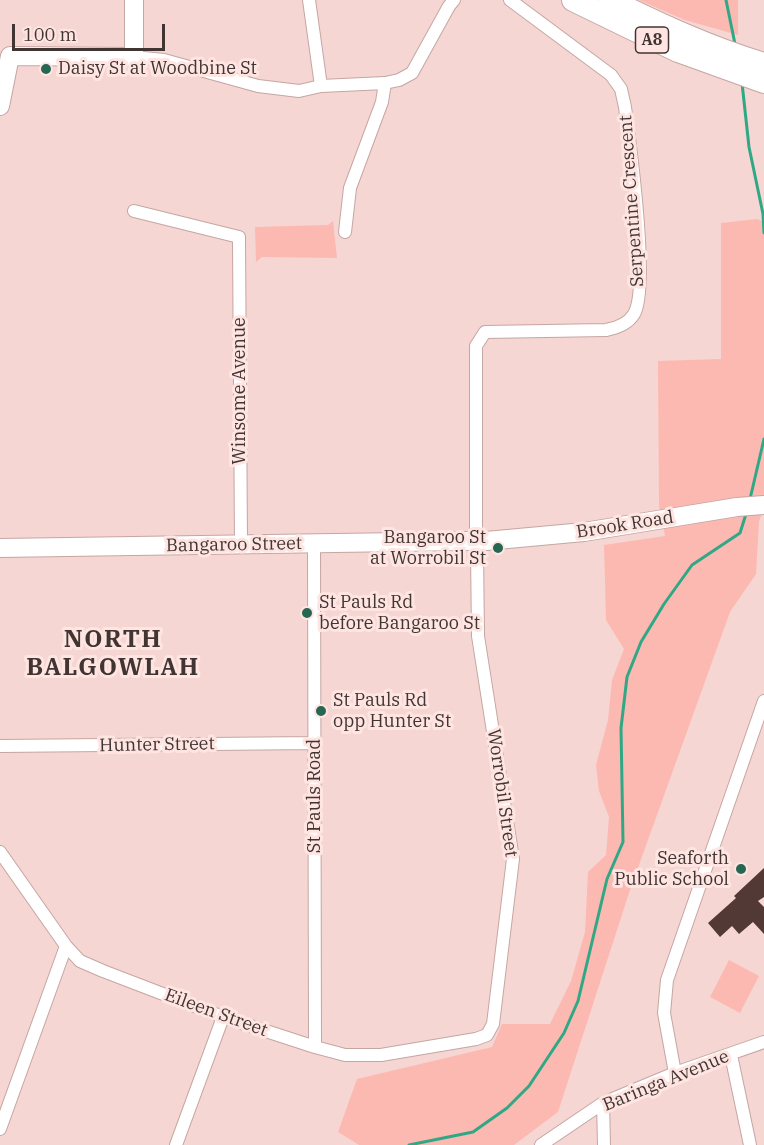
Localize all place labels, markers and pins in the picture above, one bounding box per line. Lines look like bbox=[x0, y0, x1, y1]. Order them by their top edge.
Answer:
place label: Daisy St at Woodbine St bbox=[58, 58, 257, 80]
marker: Daisy St at Woodbine St bbox=[39, 62, 53, 76]
place label: Bangaroo St at Worrobil St bbox=[370, 527, 486, 570]
marker: Bangaroo St at Worrobil St bbox=[491, 541, 505, 555]
place label: St Pauls Rd before Bangaroo St bbox=[319, 592, 480, 634]
marker: St Pauls Rd before Bangaroo St bbox=[300, 606, 314, 620]
place label: St Pauls Rd opp Hunter St bbox=[333, 690, 451, 732]
marker: St Pauls Rd opp Hunter St bbox=[314, 704, 328, 718]
place label: Seaforth Public School bbox=[614, 848, 729, 890]
marker: Seaforth Public School bbox=[734, 862, 748, 876]

